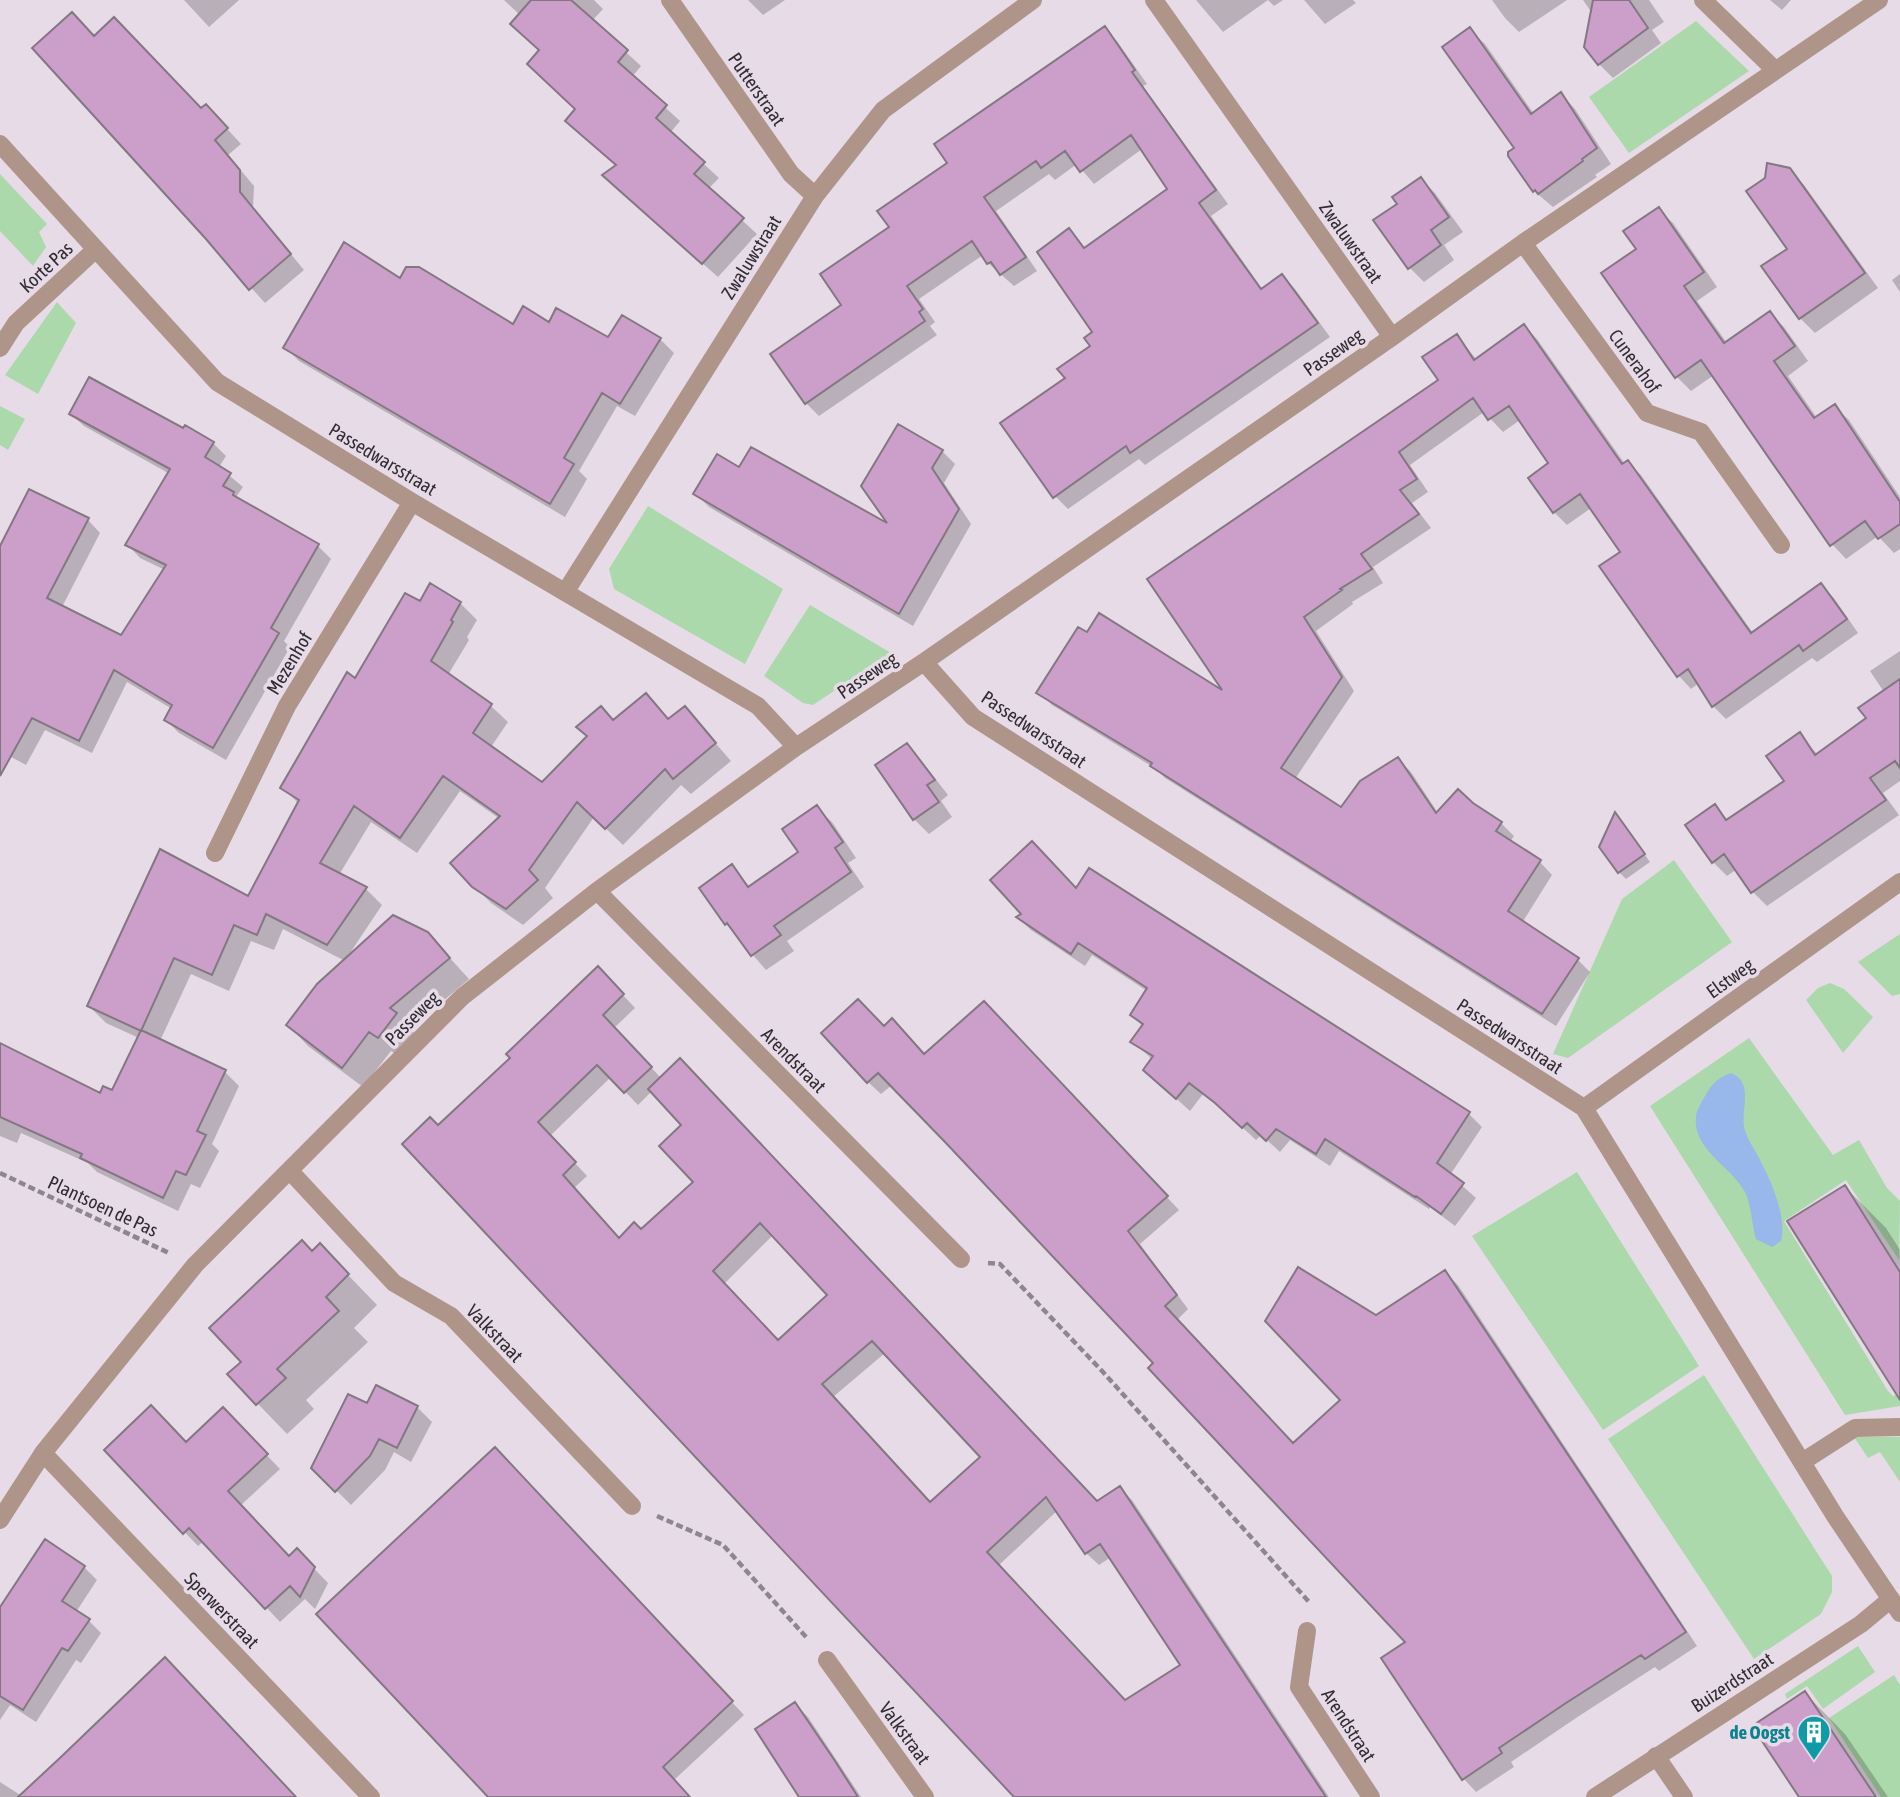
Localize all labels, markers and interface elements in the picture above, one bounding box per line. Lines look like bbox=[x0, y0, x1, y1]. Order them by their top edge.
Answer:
street label: Putterstraat bbox=[724, 48, 790, 130]
street label: Zwaluwstraat bbox=[1315, 197, 1387, 287]
street label: Zwaluwstraat bbox=[717, 211, 785, 303]
street label: Korte Pas bbox=[15, 237, 77, 297]
street label: Passeweg bbox=[1299, 323, 1368, 380]
street label: Cunerahof bbox=[1605, 325, 1665, 397]
street label: Passedwarsstraat bbox=[325, 418, 441, 500]
street label: Mezenhof bbox=[262, 628, 316, 698]
street label: Passeweg bbox=[833, 647, 902, 703]
street label: Passedwarsstraat bbox=[977, 686, 1091, 772]
street label: Elstweg bbox=[1702, 953, 1759, 1003]
street label: Passeweg bbox=[380, 986, 444, 1050]
street label: Passedwarsstraat bbox=[1453, 994, 1567, 1078]
street label: Arendstraat bbox=[757, 1023, 831, 1097]
street label: Plantsoen de Pas bbox=[45, 1171, 162, 1241]
street label: Valkstraat bbox=[462, 1300, 528, 1366]
street label: Sperwerstraat bbox=[180, 1567, 264, 1653]
street label: Buizerdstraat bbox=[1687, 1647, 1777, 1717]
street label: Arendstraat bbox=[1317, 1684, 1381, 1766]
street label: Valkstraat bbox=[875, 1698, 935, 1768]
building icon: de Oogst bbox=[1795, 1713, 1833, 1762]
place label: de Oogst bbox=[1729, 1721, 1791, 1743]

